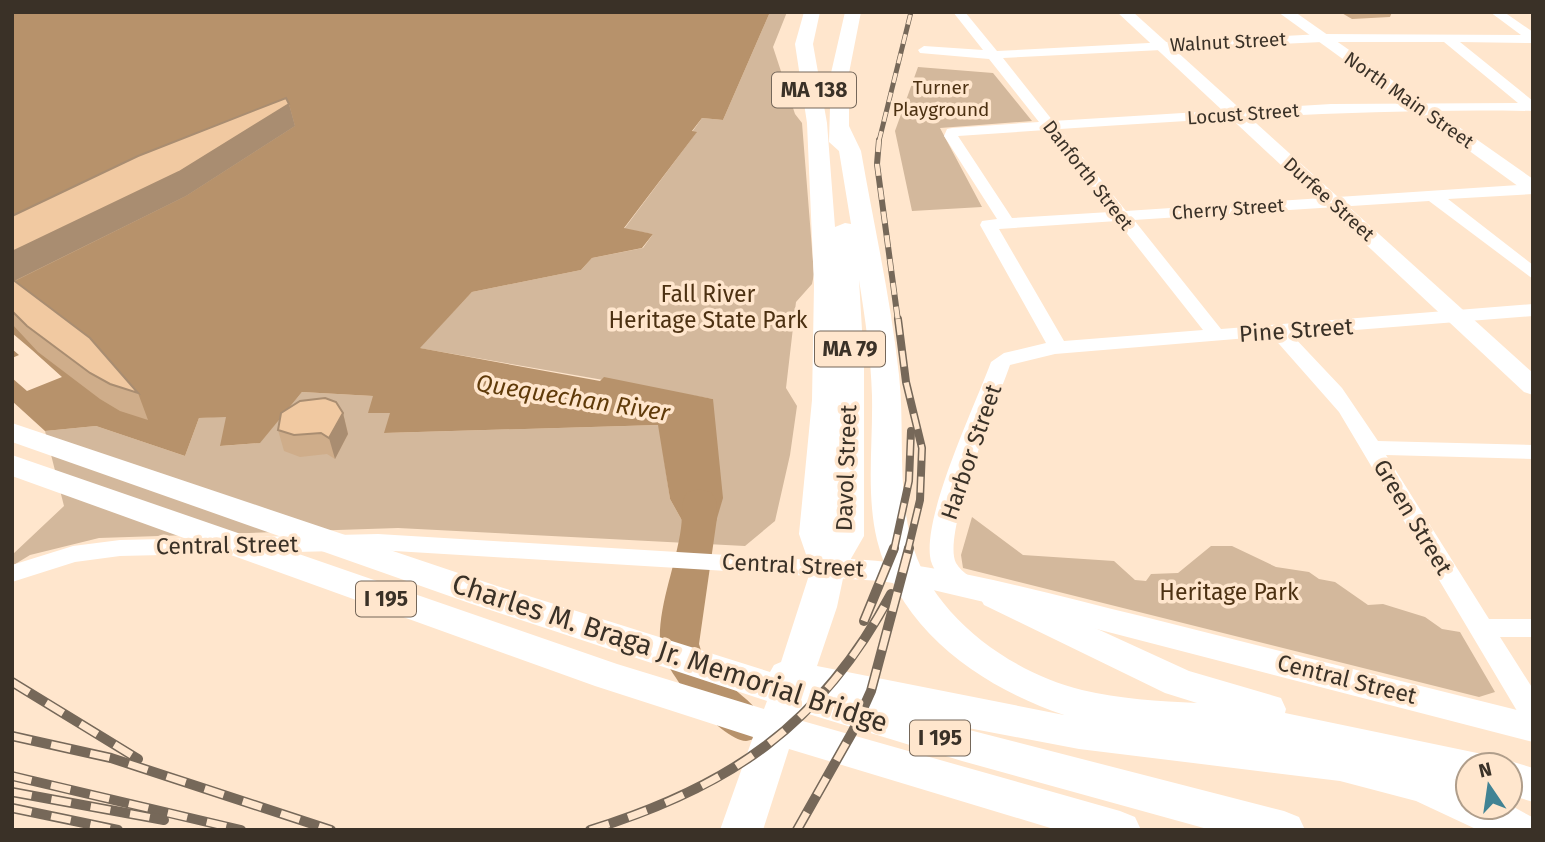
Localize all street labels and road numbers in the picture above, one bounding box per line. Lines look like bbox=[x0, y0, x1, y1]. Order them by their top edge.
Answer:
street label: Walnut Street bbox=[1169, 27, 1287, 57]
street label: North Main Street bbox=[1340, 47, 1478, 153]
road number: MA 138 bbox=[772, 72, 856, 108]
street label: Locust Street bbox=[1186, 99, 1300, 129]
street label: Danforth Street bbox=[1038, 116, 1138, 234]
street label: Durfee Street bbox=[1279, 152, 1379, 246]
street label: Cherry Street bbox=[1171, 194, 1285, 224]
street label: Pine Street bbox=[1238, 312, 1355, 348]
road number: MA 79 bbox=[815, 332, 885, 366]
street label: Harbor Street bbox=[935, 380, 1007, 523]
street label: Davol Street bbox=[830, 404, 862, 532]
street label: Green Street bbox=[1368, 454, 1459, 580]
street label: Central Street bbox=[156, 530, 299, 560]
street label: Central Street bbox=[721, 547, 865, 583]
street label: Charles M. Braga Jr. Memorial Bridge bbox=[448, 567, 892, 739]
road number: I 195 bbox=[356, 582, 416, 616]
street label: Central Street bbox=[1275, 648, 1420, 710]
road number: I 195 bbox=[910, 720, 970, 756]

